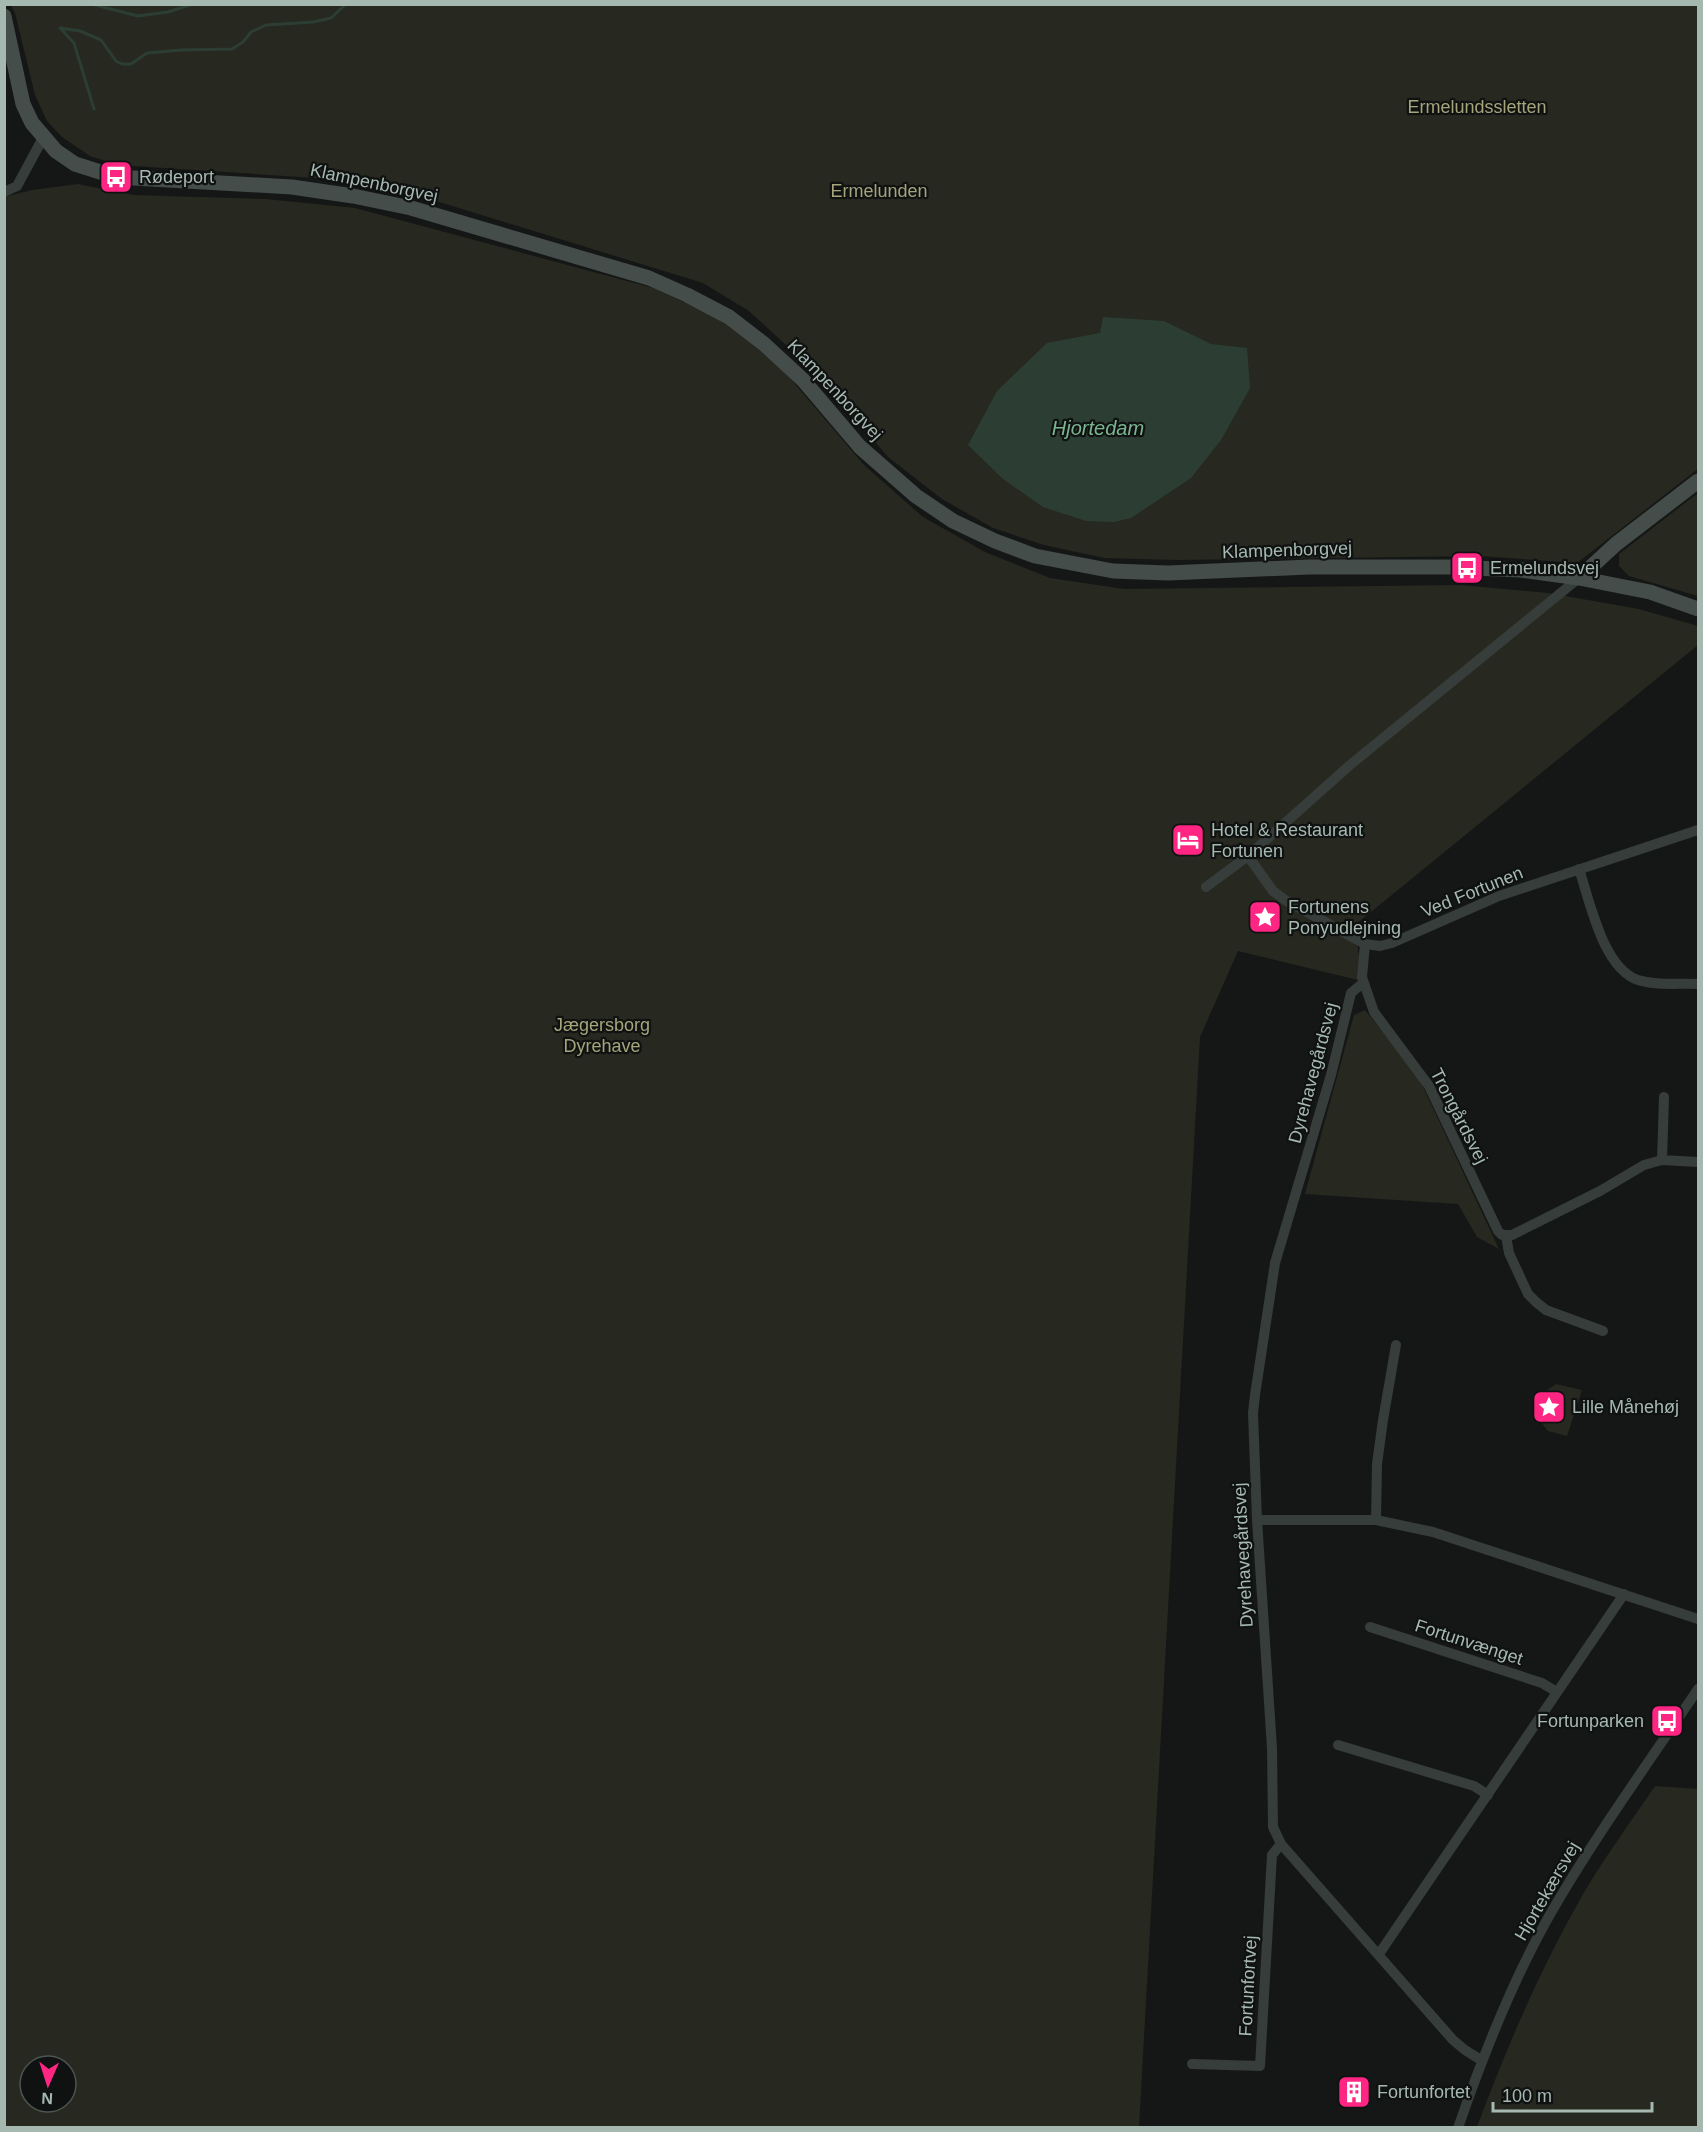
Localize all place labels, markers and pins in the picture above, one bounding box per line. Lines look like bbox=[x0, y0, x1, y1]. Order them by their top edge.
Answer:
bus stop icon: Rødeport bbox=[98, 159, 134, 195]
place label: Rødeport bbox=[139, 167, 214, 187]
bus stop icon: Ermelundsvej bbox=[1449, 550, 1485, 586]
place label: Ermelundsvej bbox=[1490, 558, 1599, 578]
place label: Hotel & Restaurant Fortunen bbox=[1211, 820, 1363, 861]
hotel icon: Hotel & Restaurant Fortunen bbox=[1170, 822, 1206, 858]
place label: Fortunens Ponyudlejning bbox=[1288, 897, 1401, 938]
place icon: Fortunens Ponyudlejning bbox=[1247, 899, 1283, 935]
place icon: Lille Månehøj bbox=[1531, 1389, 1567, 1425]
place label: Lille Månehøj bbox=[1572, 1397, 1679, 1417]
bus stop icon: Fortunparken bbox=[1649, 1703, 1685, 1739]
place label: Fortunparken bbox=[1537, 1711, 1644, 1731]
building icon: Fortunfortet bbox=[1336, 2074, 1372, 2110]
place label: Fortunfortet bbox=[1377, 2082, 1470, 2102]

